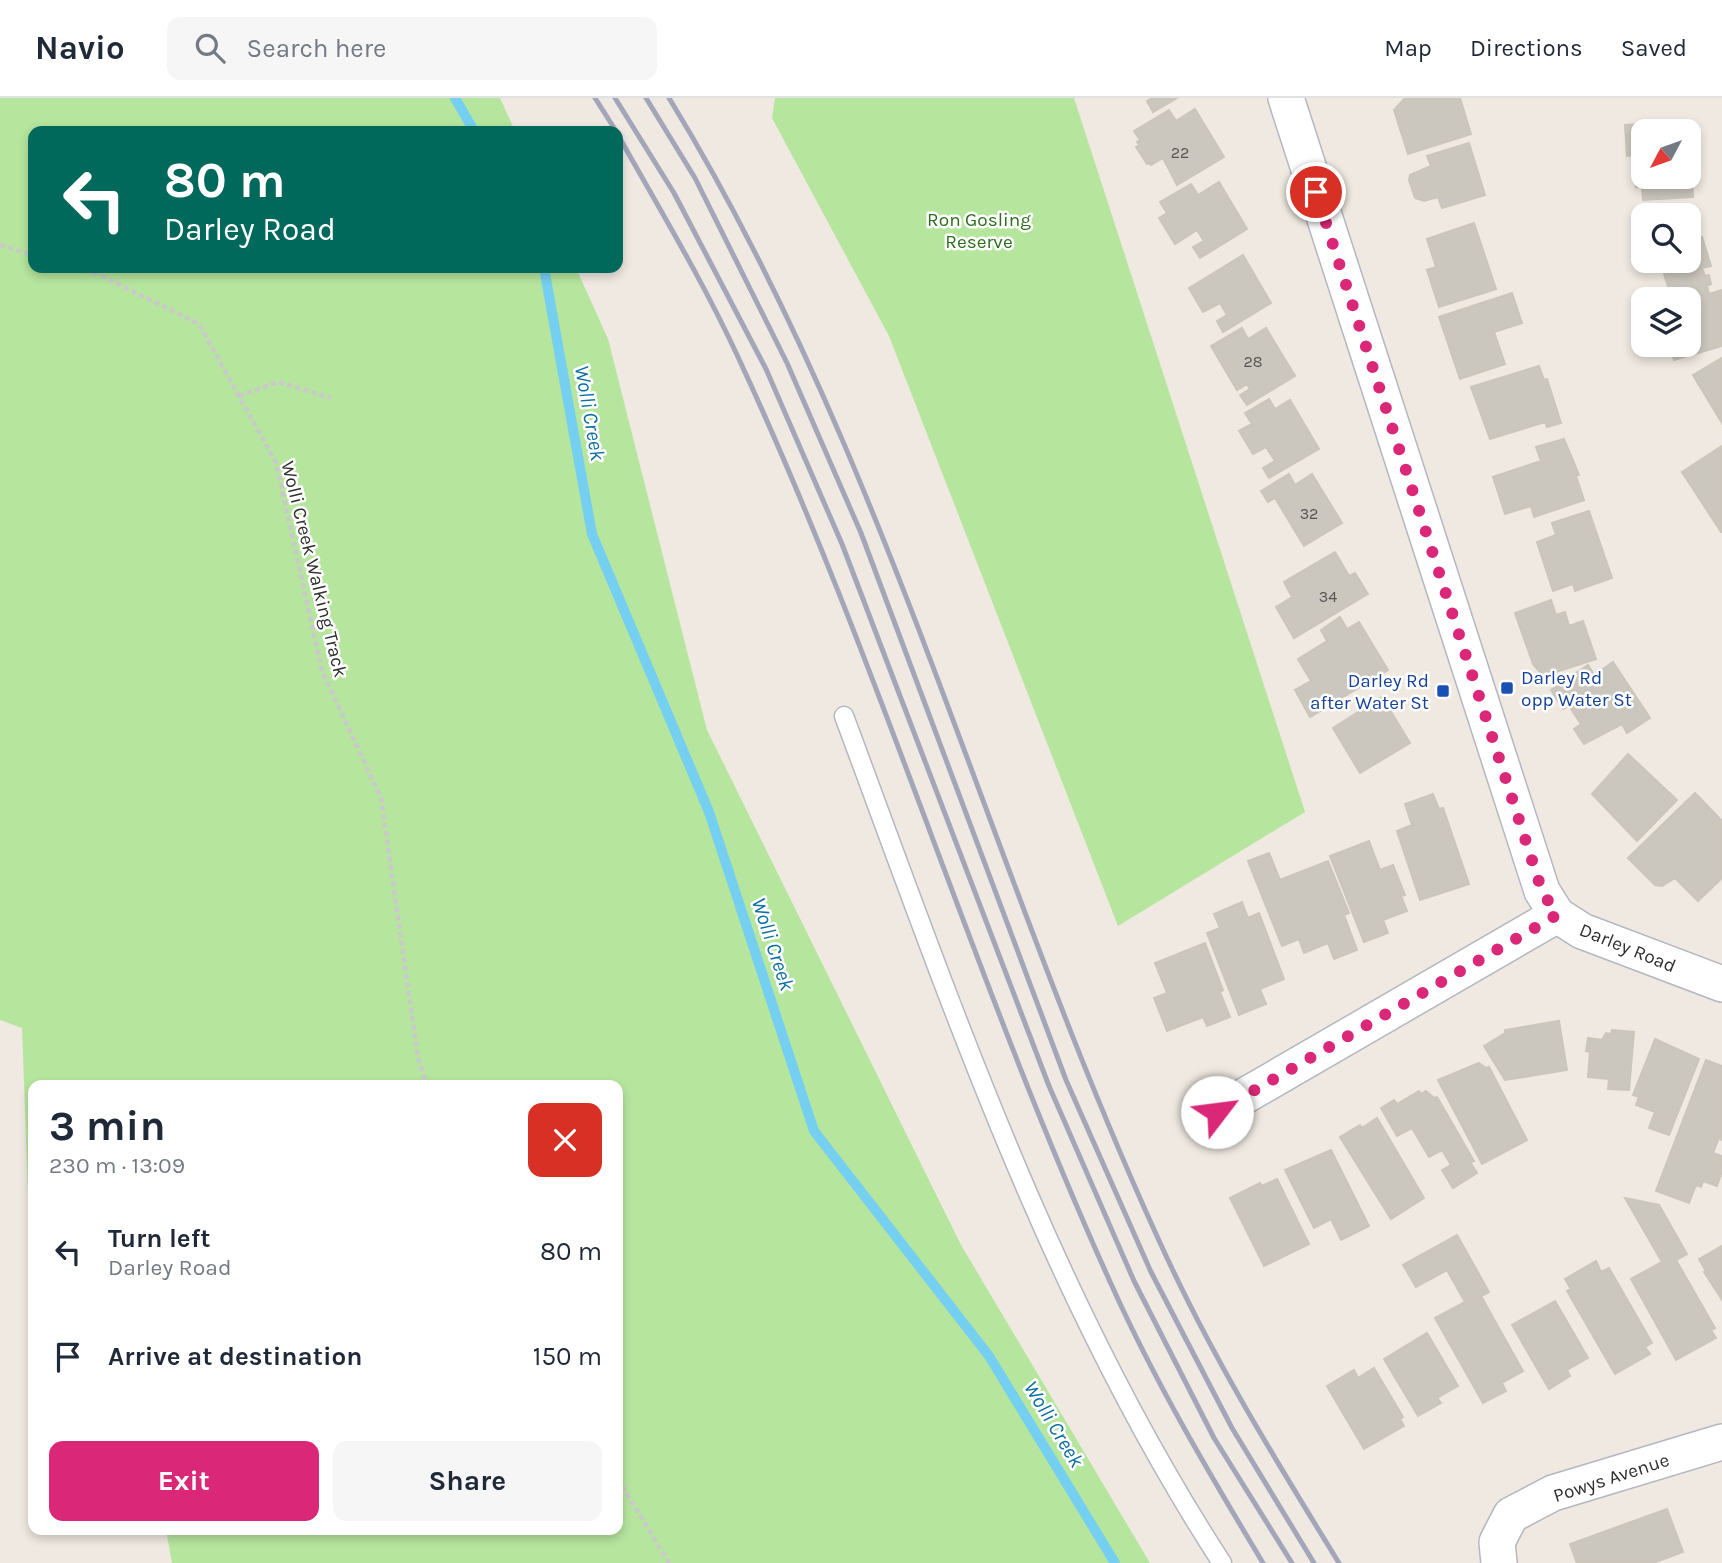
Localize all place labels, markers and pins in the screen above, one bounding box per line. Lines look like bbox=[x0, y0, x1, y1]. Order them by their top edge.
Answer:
pin bbox=[1286, 162, 1346, 222]
place label: Darley Rd opp Water St bbox=[1521, 667, 1632, 711]
place label: Darley Rd after Water St bbox=[1310, 670, 1429, 714]
marker: Darley Rd opp Water St bbox=[1499, 680, 1515, 696]
marker: Darley Rd after Water St bbox=[1435, 683, 1451, 699]

